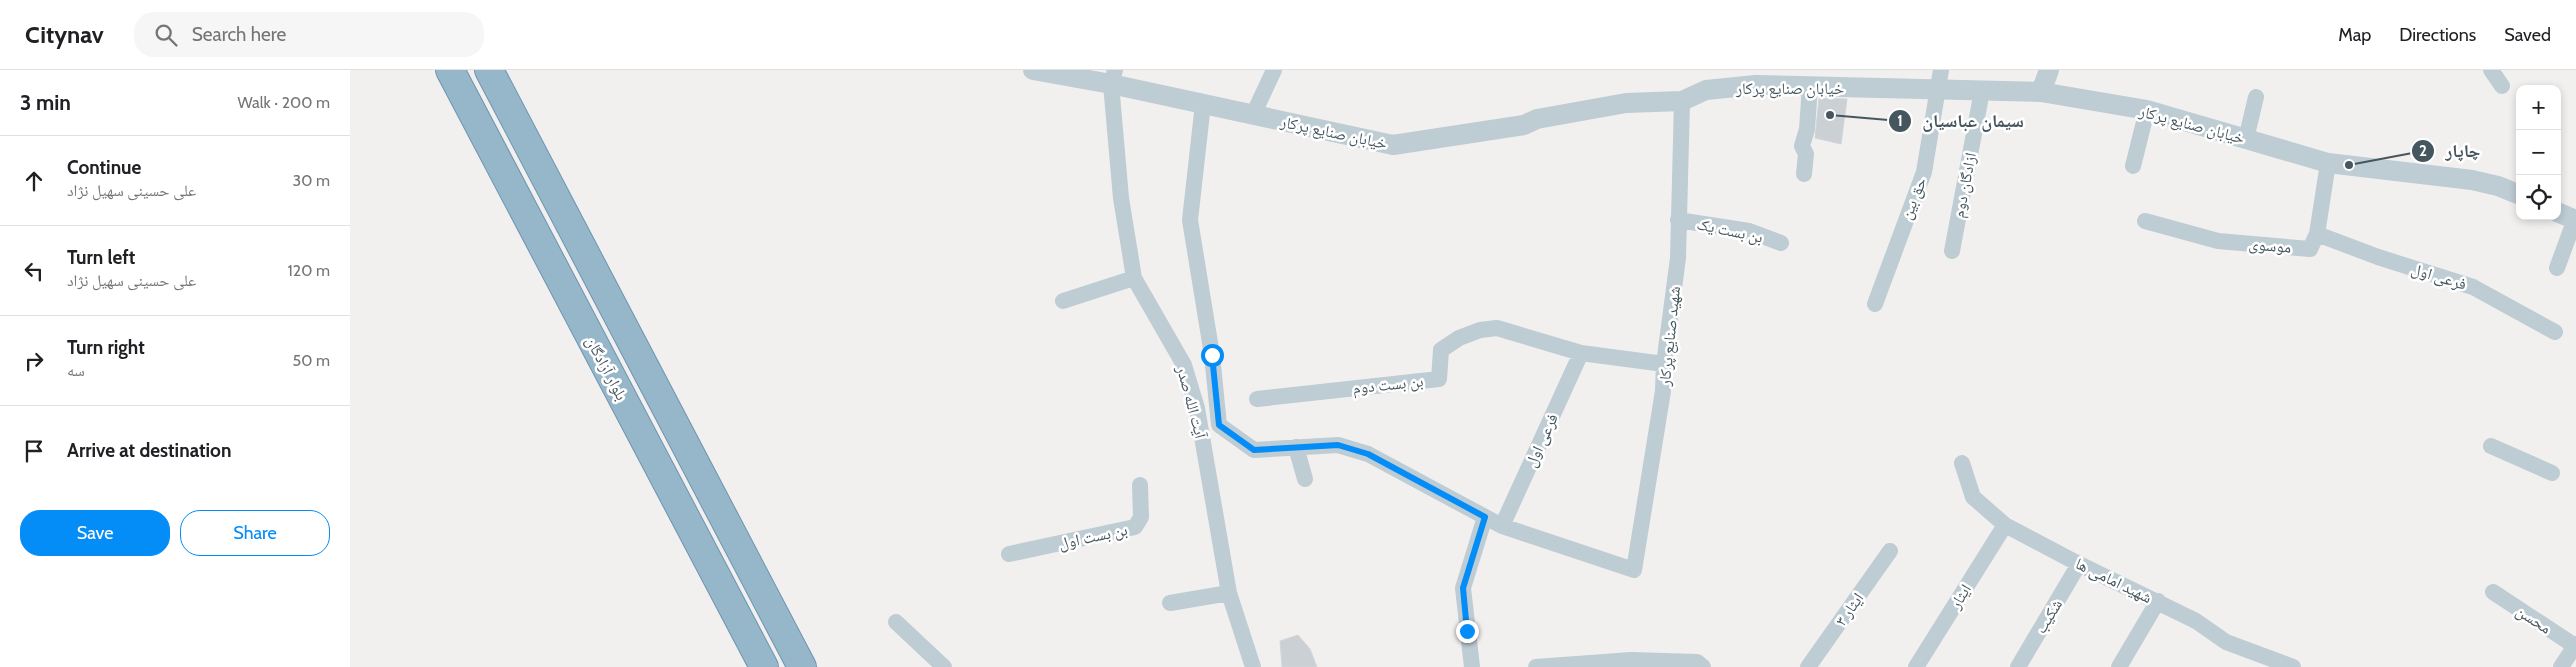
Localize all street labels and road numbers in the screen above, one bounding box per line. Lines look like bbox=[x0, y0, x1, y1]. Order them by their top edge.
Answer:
street label: خیابان صنایع پرکار bbox=[1735, 79, 1844, 99]
street label: خیابان صنایع پرکار bbox=[2136, 101, 2247, 149]
street label: خیابان صنایع پرکار bbox=[1278, 112, 1389, 154]
street label: ازادگان دوم bbox=[1949, 151, 1981, 220]
street label: حق بین bbox=[1896, 174, 1931, 222]
street label: بن بست یک bbox=[1695, 214, 1765, 248]
street label: موسوی bbox=[2248, 234, 2292, 258]
street label: فرعی اول bbox=[2409, 259, 2469, 295]
street label: شهید صنایع پرکار bbox=[1655, 285, 1685, 388]
street label: بلوار آزادگان bbox=[581, 333, 631, 404]
street label: آیت الله صدر bbox=[1172, 363, 1211, 441]
street label: بن بست دوم bbox=[1352, 371, 1424, 399]
street label: فرعی اول bbox=[1521, 411, 1563, 470]
street label: بن بست اول bbox=[1057, 520, 1129, 554]
street label: شهید امامی ها bbox=[2072, 554, 2155, 608]
street label: ایثار bbox=[1945, 581, 1975, 613]
street label: ایثار ۳ bbox=[1831, 589, 1868, 630]
street label: شکیب bbox=[2031, 596, 2066, 637]
street label: محسن bbox=[2512, 601, 2555, 639]

